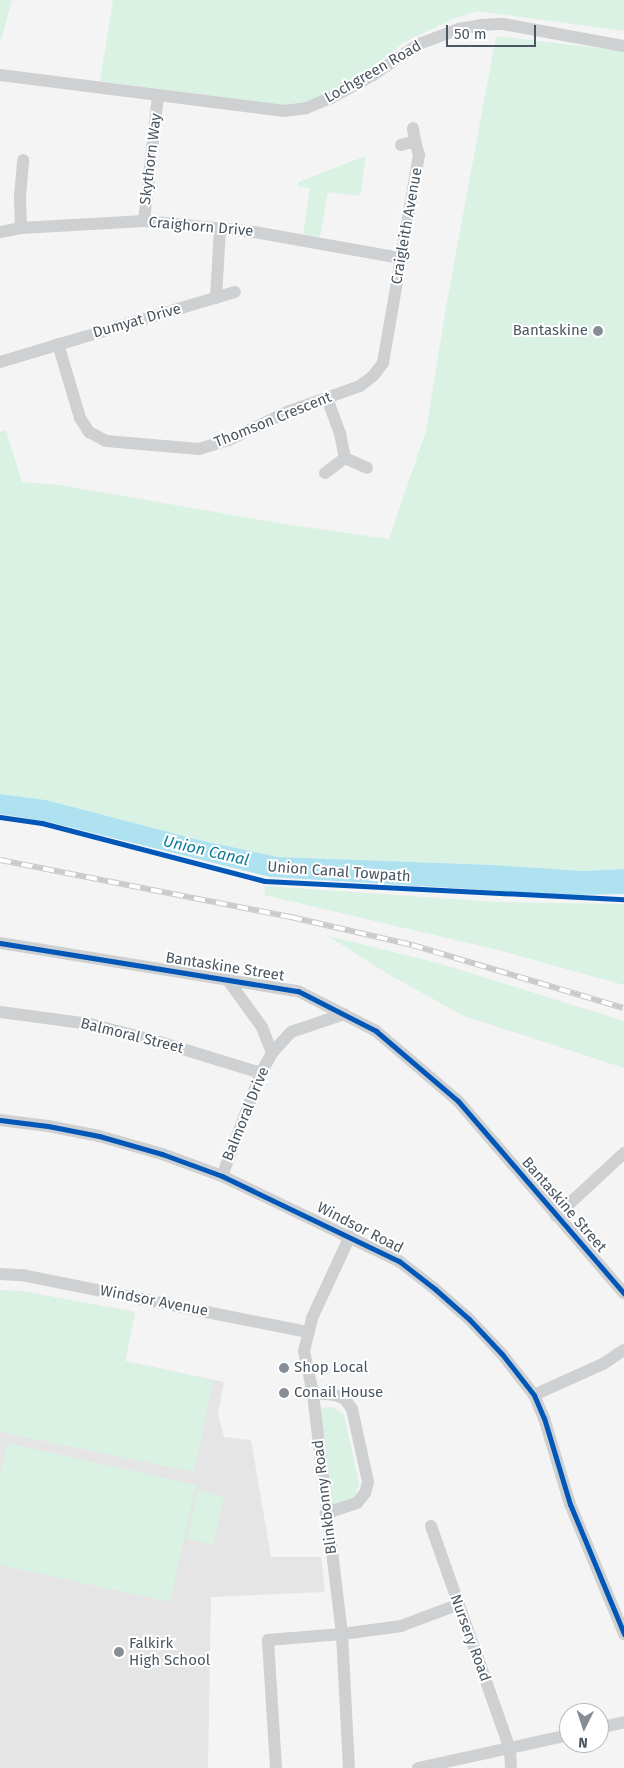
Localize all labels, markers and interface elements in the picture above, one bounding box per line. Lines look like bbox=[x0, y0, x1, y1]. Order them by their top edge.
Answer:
scale bar bbox=[449, 15, 539, 47]
text: 50 m bbox=[454, 25, 487, 43]
street label: Lochgreen Road bbox=[321, 37, 425, 107]
street label: Skythorn Way bbox=[136, 112, 166, 206]
street label: Craigleith Avenue bbox=[388, 166, 426, 286]
street label: Craighorn Drive bbox=[148, 213, 254, 241]
street label: Dumyat Drive bbox=[91, 300, 183, 342]
place label: Bantaskine bbox=[513, 322, 588, 340]
marker: Bantaskine bbox=[592, 325, 604, 337]
street label: Thomson Crescent bbox=[212, 388, 334, 452]
water label: Union Canal bbox=[161, 832, 251, 870]
street label: Union Canal Towpath bbox=[267, 858, 411, 886]
street label: Bantaskine Street bbox=[164, 949, 286, 985]
street label: Balmoral Street bbox=[79, 1015, 185, 1057]
street label: Balmoral Drive bbox=[219, 1064, 273, 1164]
street label: Bantaskine Street bbox=[518, 1154, 610, 1256]
street label: Windsor Road bbox=[314, 1199, 406, 1257]
street label: Windsor Avenue bbox=[98, 1282, 210, 1320]
place label: Shop Local bbox=[294, 1359, 368, 1377]
marker: Shop Local bbox=[278, 1362, 290, 1374]
place label: Conail House bbox=[294, 1384, 383, 1402]
marker: Conail House bbox=[278, 1387, 290, 1399]
street label: Blinkbonny Road bbox=[309, 1439, 341, 1555]
street label: Nursery Road bbox=[446, 1592, 494, 1684]
place label: Falkirk High School bbox=[129, 1634, 210, 1669]
marker: Falkirk High School bbox=[113, 1646, 125, 1658]
north arrow bbox=[559, 1703, 609, 1753]
text: N bbox=[578, 1734, 588, 1751]

